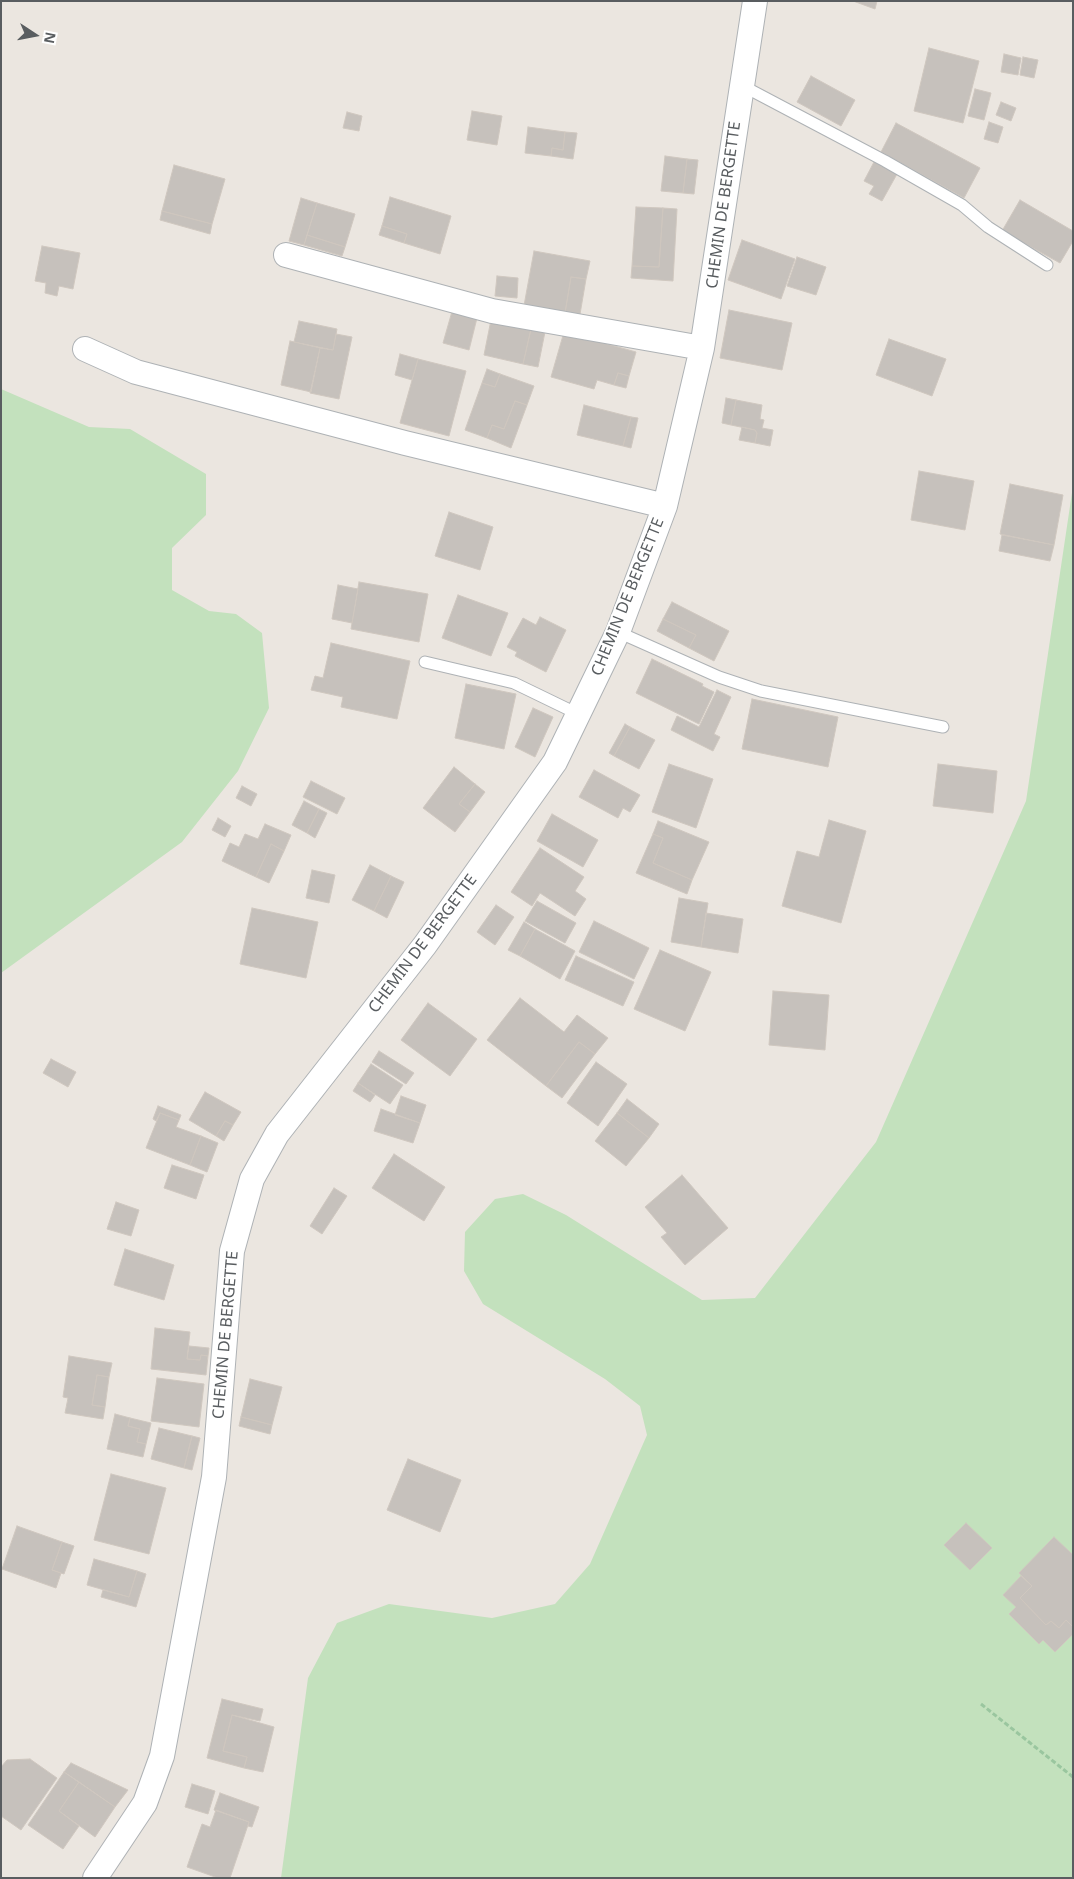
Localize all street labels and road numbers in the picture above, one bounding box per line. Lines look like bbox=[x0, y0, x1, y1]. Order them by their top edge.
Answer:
street label: CHEMIN DE BERGETTE bbox=[703, 120, 745, 290]
street label: CHEMIN DE BERGETTE bbox=[588, 515, 668, 679]
street label: CHEMIN DE BERGETTE bbox=[365, 871, 481, 1017]
street label: CHEMIN DE BERGETTE bbox=[209, 1250, 243, 1420]

